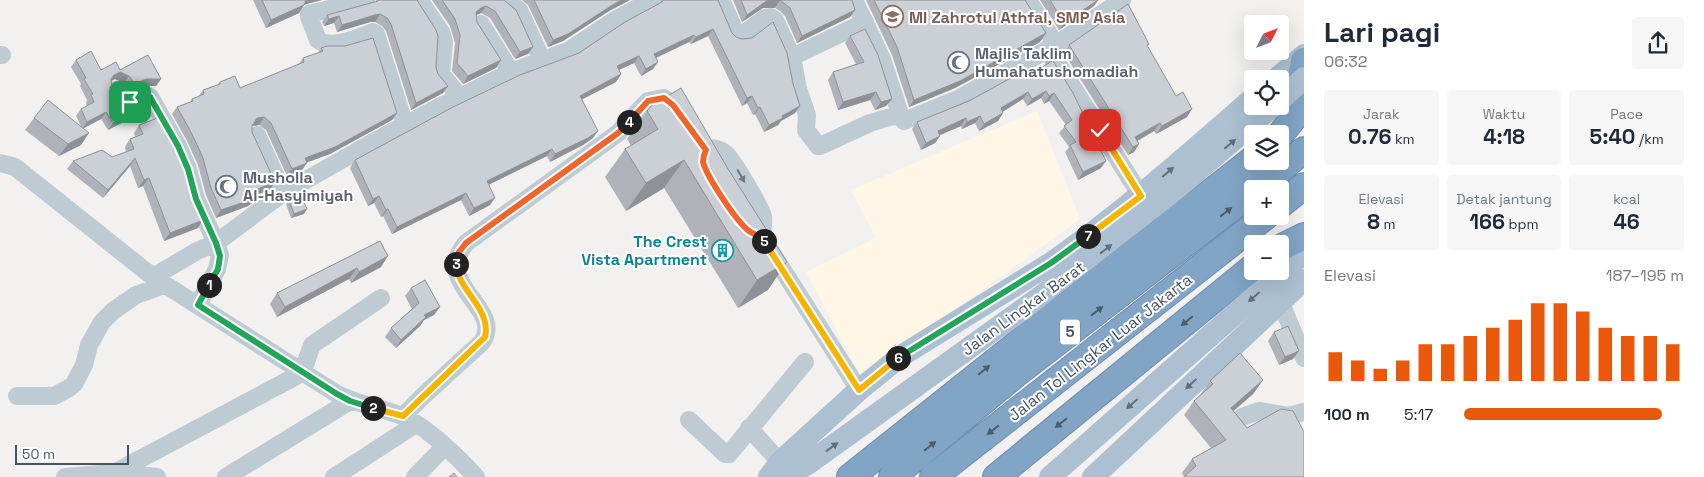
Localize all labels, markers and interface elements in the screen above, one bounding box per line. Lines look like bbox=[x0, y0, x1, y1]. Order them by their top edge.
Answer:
school or university icon: MI Zahrotul Athfal, SMP Asia bbox=[881, 5, 905, 29]
place label: MI Zahrotul Athfal, SMP Asia bbox=[909, 7, 1125, 28]
text: Lari pagi bbox=[1324, 14, 1440, 50]
north arrow bbox=[1244, 15, 1289, 60]
map controls bbox=[1244, 15, 1289, 280]
button: share bbox=[1632, 17, 1684, 69]
place label: Majlis Taklim Humahatushomadiah bbox=[975, 43, 1138, 82]
mosque icon: Majlis Taklim Humahatushomadiah bbox=[947, 50, 971, 74]
text: 06:32 bbox=[1324, 51, 1367, 72]
button: locate bbox=[1244, 70, 1289, 115]
pin bbox=[109, 81, 151, 123]
icon: arrive bbox=[116, 88, 144, 116]
text: Jarak bbox=[1363, 105, 1400, 123]
text: Waktu bbox=[1483, 105, 1525, 123]
text: Pace bbox=[1610, 105, 1643, 123]
pin bbox=[1079, 109, 1121, 151]
pin: 4 bbox=[616, 110, 642, 134]
text: 4 bbox=[625, 113, 634, 131]
icon: check bbox=[1086, 116, 1114, 144]
text: 0.76 bbox=[1348, 123, 1391, 150]
text: 4:18 bbox=[1483, 123, 1525, 150]
text: 5:40 bbox=[1590, 123, 1635, 150]
button: layers bbox=[1244, 125, 1289, 170]
text: km bbox=[1391, 130, 1415, 148]
text: /km bbox=[1635, 130, 1664, 148]
one-way arrow bbox=[1223, 139, 1236, 150]
one-way arrow bbox=[1162, 166, 1175, 177]
place label: Musholla Al-Hasyimiyah bbox=[243, 167, 353, 206]
one-way arrow bbox=[736, 169, 745, 182]
mosque icon: Musholla Al-Hasyimiyah bbox=[215, 174, 239, 198]
button: + bbox=[1244, 180, 1289, 225]
text: Elevasi bbox=[1359, 190, 1404, 208]
text: Detak jantung bbox=[1456, 190, 1552, 208]
text: kcal bbox=[1613, 190, 1640, 208]
one-way arrow bbox=[1219, 207, 1232, 218]
text: 8 bbox=[1367, 208, 1380, 235]
text: 166 bbox=[1469, 208, 1505, 235]
text: 46 bbox=[1613, 208, 1640, 235]
text: m bbox=[1380, 215, 1395, 233]
text: bpm bbox=[1505, 215, 1539, 233]
pin: 7 bbox=[1076, 224, 1100, 248]
text: 7 bbox=[1085, 227, 1092, 245]
pin: 5 bbox=[752, 228, 776, 254]
place label: The Crest Vista Apartment bbox=[581, 231, 707, 270]
text: 5 bbox=[760, 232, 769, 250]
button: − bbox=[1244, 235, 1289, 280]
building icon: The Crest Vista Apartment bbox=[711, 238, 735, 262]
one-way arrow bbox=[1099, 243, 1112, 254]
pin: 3 bbox=[444, 252, 468, 276]
text: 3 bbox=[452, 255, 461, 273]
street label: Jalan Lingkar Barat bbox=[957, 257, 1089, 360]
text: Elevasi bbox=[1324, 265, 1376, 286]
text: 187–195 m bbox=[1606, 265, 1684, 286]
street label: Jalan Tol Lingkar Luar Jakarta bbox=[1004, 269, 1196, 426]
pin: 1 bbox=[196, 272, 222, 298]
text: 1 bbox=[206, 276, 213, 294]
one-way arrow bbox=[1249, 291, 1261, 303]
one-way arrow bbox=[1090, 306, 1103, 317]
one-way arrow bbox=[1181, 315, 1194, 326]
road number: 5 bbox=[1060, 320, 1080, 344]
pin: 6 bbox=[886, 346, 910, 370]
text: 6 bbox=[894, 349, 903, 367]
one-way arrow bbox=[977, 365, 990, 376]
one-way arrow bbox=[1186, 378, 1198, 390]
pin: 2 bbox=[360, 396, 386, 420]
text: 2 bbox=[369, 399, 378, 417]
one-way arrow bbox=[1126, 399, 1139, 410]
text: 100 m bbox=[1324, 404, 1370, 425]
text: 5:17 bbox=[1404, 404, 1433, 425]
one-way arrow bbox=[1055, 417, 1068, 428]
one-way arrow bbox=[987, 425, 1000, 436]
one-way arrow bbox=[923, 441, 936, 452]
scale bar bbox=[15, 442, 129, 465]
one-way arrow bbox=[825, 442, 839, 452]
text: 50 m bbox=[22, 445, 55, 463]

